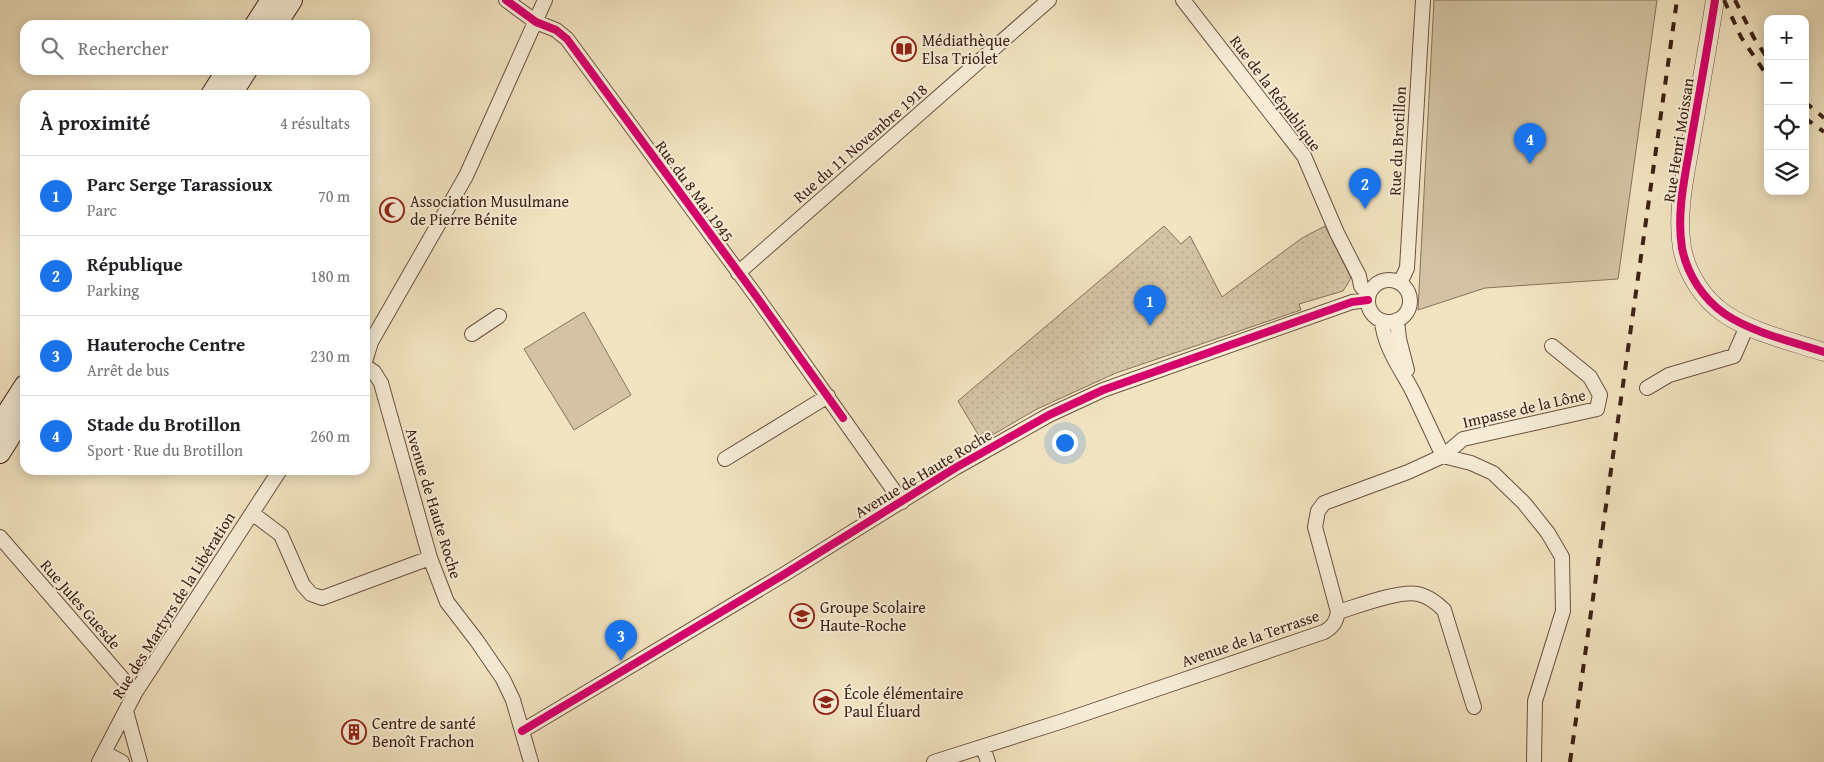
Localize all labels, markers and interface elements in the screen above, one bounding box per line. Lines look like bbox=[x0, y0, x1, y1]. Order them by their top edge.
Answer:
map controls bbox=[1764, 15, 1809, 195]
button: + bbox=[1764, 15, 1809, 60]
search box bbox=[20, 20, 370, 75]
place label: Médiathèque Elsa Triolet bbox=[922, 28, 1010, 70]
street label: Rue de la République bbox=[1224, 30, 1328, 156]
icon: search bbox=[38, 34, 66, 62]
text: Rechercher bbox=[78, 34, 169, 62]
library icon: Médiathèque Elsa Triolet bbox=[891, 36, 917, 62]
button: − bbox=[1764, 60, 1809, 105]
street label: Rue Henri Moissan bbox=[1656, 76, 1700, 204]
street label: Rue du 11 Novembre 1918 bbox=[787, 77, 933, 208]
street label: Rue du Brotillon bbox=[1382, 86, 1412, 196]
button: locate bbox=[1764, 105, 1809, 150]
text: À proximité bbox=[40, 107, 150, 138]
text: 4 résultats bbox=[280, 111, 350, 135]
pin: 4 bbox=[1514, 123, 1546, 164]
street label: Rue du 8 Mai 1945 bbox=[650, 135, 740, 247]
button: layers bbox=[1764, 150, 1809, 195]
pin: 2 bbox=[1349, 168, 1381, 209]
text: Parc Serge Tarassioux bbox=[87, 170, 273, 198]
text: 1 bbox=[52, 184, 60, 208]
text: 70 m bbox=[318, 184, 350, 208]
place label: Association Musulmane de Pierre Bénite bbox=[410, 189, 569, 231]
mosque icon: Association Musulmane de Pierre Bénite bbox=[379, 197, 405, 223]
text: Parc bbox=[87, 198, 117, 222]
text: République bbox=[87, 250, 183, 278]
text: 2 bbox=[52, 264, 60, 288]
text: 180 m bbox=[310, 264, 350, 288]
text: Parking bbox=[87, 278, 139, 302]
pin: 1 bbox=[1134, 285, 1166, 326]
text: Hauteroche Centre bbox=[87, 330, 245, 358]
text: 3 bbox=[52, 344, 60, 368]
text: 230 m bbox=[310, 344, 350, 368]
text: Arrêt de bus bbox=[87, 358, 169, 382]
street label: Impasse de la Lône bbox=[1460, 382, 1588, 434]
text: Stade du Brotillon bbox=[87, 410, 241, 438]
street label: Avenue de Haute Roche bbox=[850, 422, 996, 524]
text: 4 bbox=[52, 424, 60, 448]
text: 260 m bbox=[310, 424, 350, 448]
street label: Avenue de Haute Roche bbox=[400, 425, 468, 581]
your location bbox=[1052, 430, 1078, 456]
text: Sport · Rue du Brotillon bbox=[87, 438, 243, 462]
street label: Rue des Martyrs de la Libération bbox=[105, 507, 241, 703]
street label: Rue Jules Guesde bbox=[35, 554, 127, 654]
place label: Groupe Scolaire Haute-Roche bbox=[820, 595, 926, 637]
school or university icon: Groupe Scolaire Haute-Roche bbox=[789, 603, 815, 629]
street label: Avenue de la Terrasse bbox=[1178, 603, 1322, 673]
pin: 3 bbox=[605, 620, 637, 661]
place label: École élémentaire Paul Éluard bbox=[844, 681, 964, 723]
school or university icon: École élémentaire Paul Éluard bbox=[813, 689, 839, 715]
place label: Centre de santé Benoît Frachon bbox=[372, 711, 476, 753]
building icon: Centre de santé Benoît Frachon bbox=[341, 719, 367, 745]

